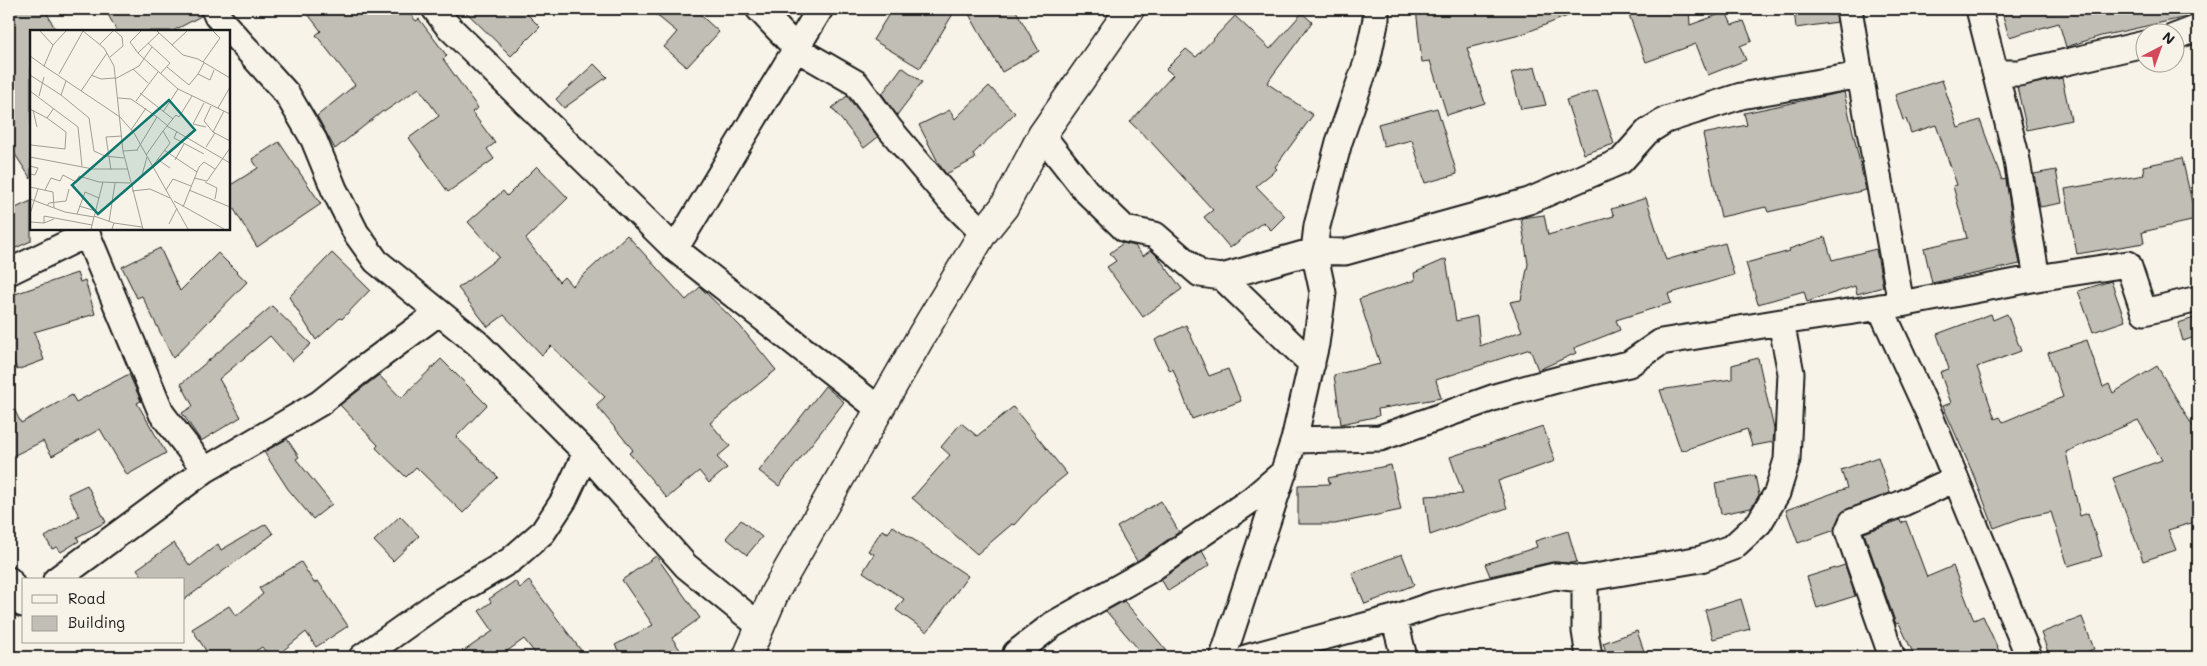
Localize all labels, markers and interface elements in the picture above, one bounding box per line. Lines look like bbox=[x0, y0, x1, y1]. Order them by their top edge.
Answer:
north arrow bbox=[2134, 22, 2184, 72]
text: N bbox=[2159, 27, 2179, 48]
inset map bbox=[30, 30, 230, 230]
legend bbox=[22, 578, 185, 644]
text: Road bbox=[68, 588, 105, 608]
text: Building bbox=[68, 612, 125, 632]

